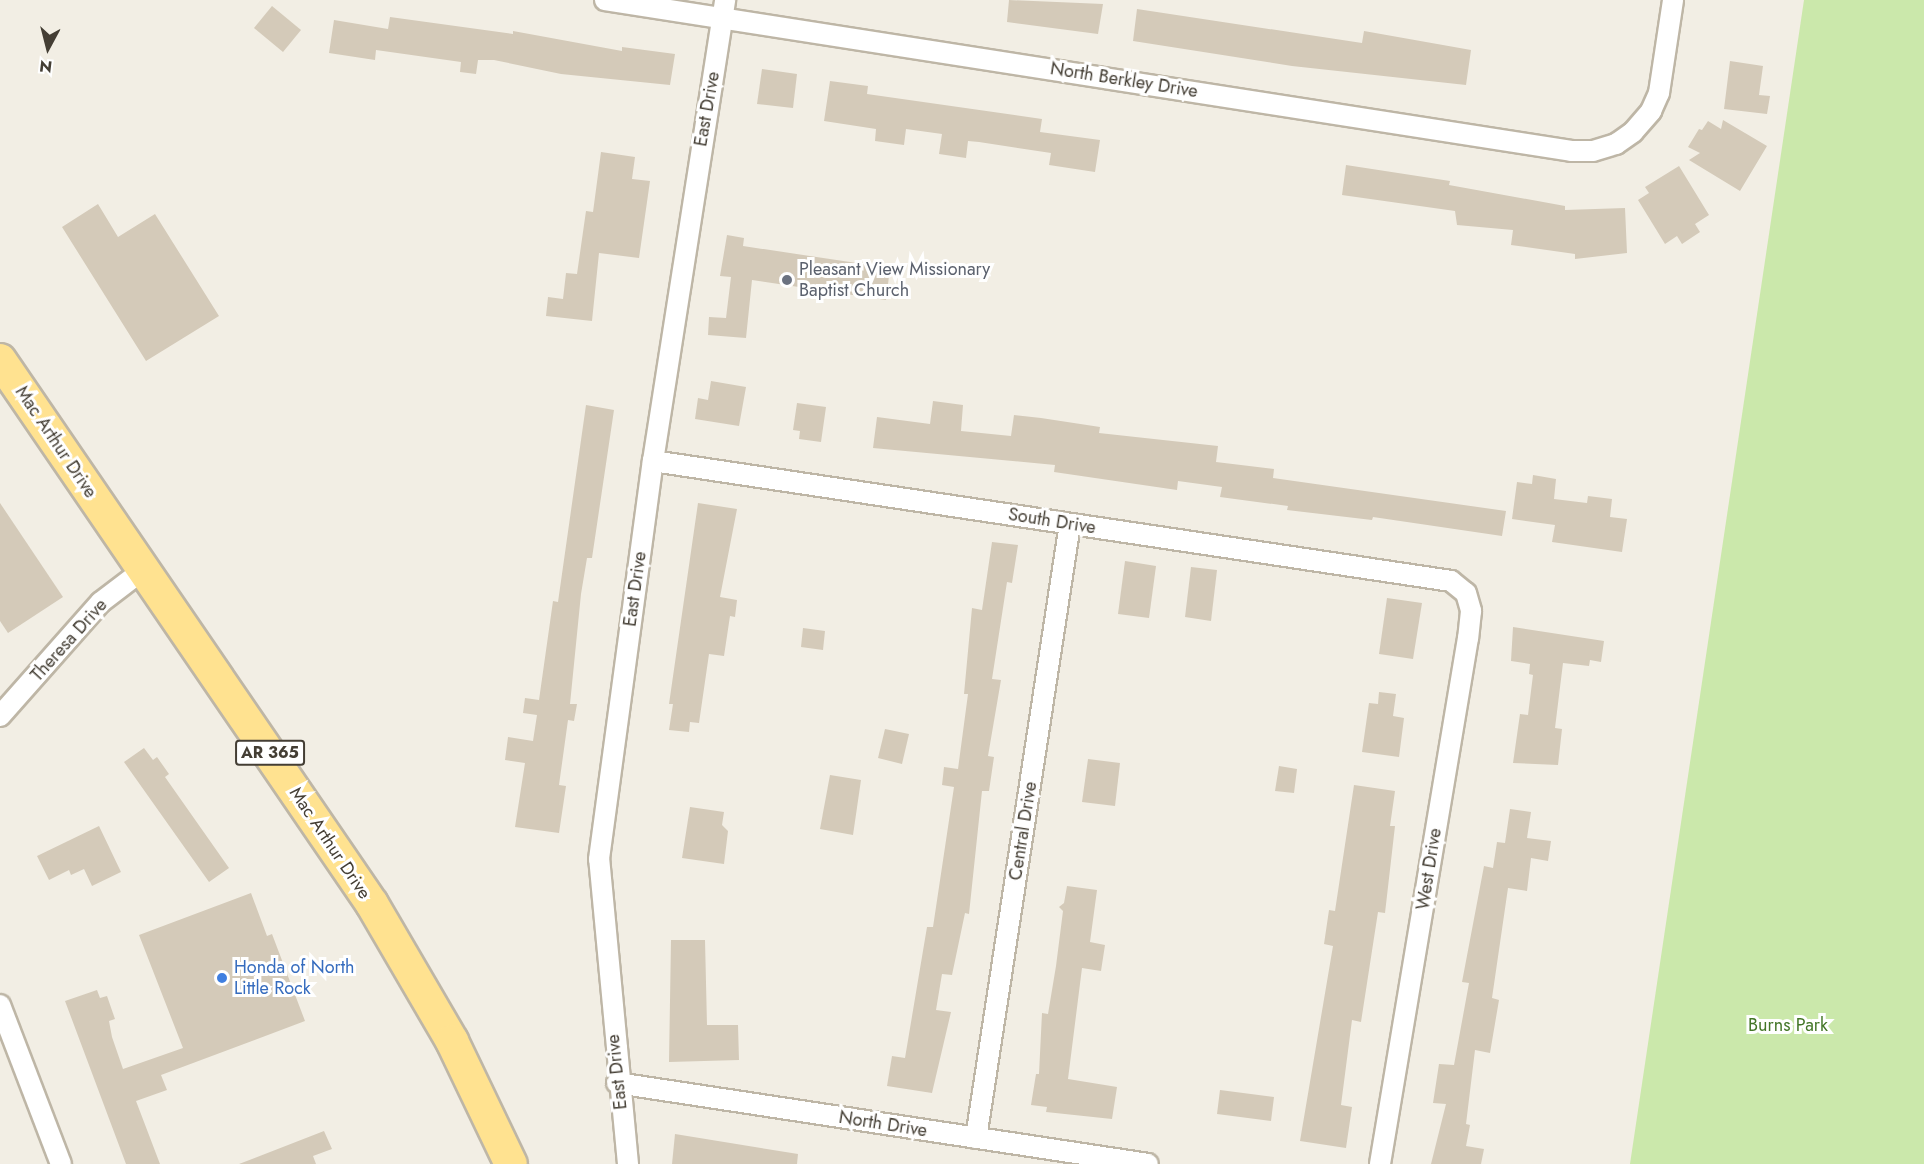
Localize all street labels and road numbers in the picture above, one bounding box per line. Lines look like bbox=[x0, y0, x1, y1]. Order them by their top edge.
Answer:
street label: North Berkley Drive bbox=[1049, 58, 1199, 102]
street label: East Drive bbox=[690, 70, 724, 148]
street label: Mac Arthur Drive bbox=[11, 382, 101, 502]
street label: South Drive bbox=[1007, 503, 1097, 539]
street label: East Drive bbox=[619, 550, 651, 628]
street label: Theresa Drive bbox=[26, 594, 112, 686]
road number: AR 365 bbox=[234, 740, 306, 766]
street label: Central Drive bbox=[1005, 780, 1041, 882]
street label: Mac Arthur Drive bbox=[285, 783, 375, 903]
street label: West Drive bbox=[1412, 827, 1446, 911]
street label: East Drive bbox=[602, 1033, 632, 1111]
street label: North Drive bbox=[837, 1106, 929, 1142]

